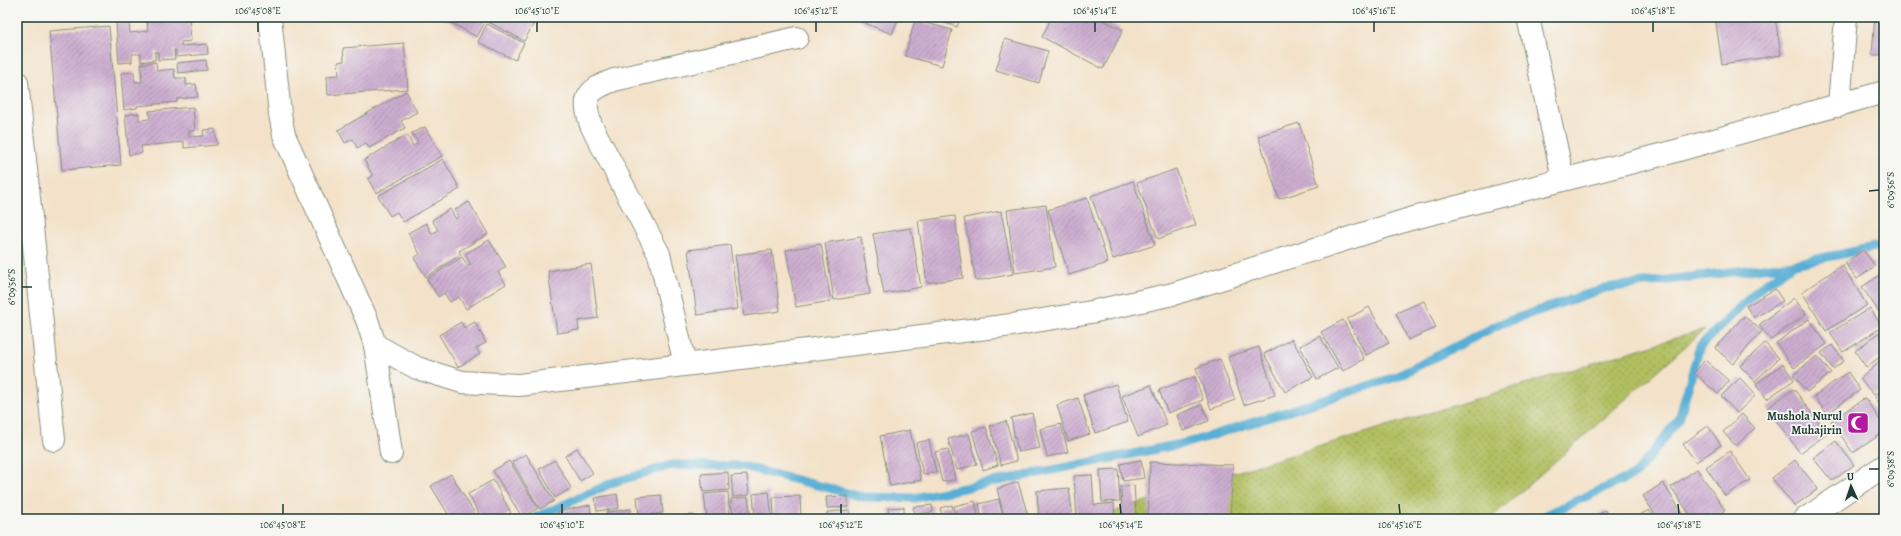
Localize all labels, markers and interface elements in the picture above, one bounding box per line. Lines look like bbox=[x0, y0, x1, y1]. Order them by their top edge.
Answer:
text: 106°45'08"E bbox=[235, 4, 281, 17]
text: 106°45'10"E bbox=[515, 4, 559, 17]
text: 106°45'12"E bbox=[794, 4, 838, 17]
text: 106°45'14"E bbox=[1073, 4, 1117, 17]
text: 106°45'16"E bbox=[1352, 4, 1396, 17]
text: 106°45'18"E bbox=[1631, 4, 1675, 17]
text: 6°09'56"S bbox=[1884, 172, 1897, 208]
text: 6°09'56"S bbox=[5, 269, 18, 305]
place label: Mushola Nurul Muhajirin bbox=[1767, 408, 1843, 438]
mosque icon: Mushola Nurul Muhajirin bbox=[1845, 410, 1871, 436]
text: 6°09'58"S bbox=[1884, 451, 1897, 487]
north arrow bbox=[1831, 466, 1871, 506]
text: U bbox=[1846, 469, 1855, 484]
text: 106°45'08"E bbox=[260, 518, 306, 531]
text: 106°45'10"E bbox=[540, 518, 584, 531]
text: 106°45'12"E bbox=[819, 518, 863, 531]
text: 106°45'14"E bbox=[1099, 518, 1143, 531]
text: 106°45'16"E bbox=[1378, 518, 1422, 531]
text: 106°45'18"E bbox=[1657, 518, 1701, 531]

